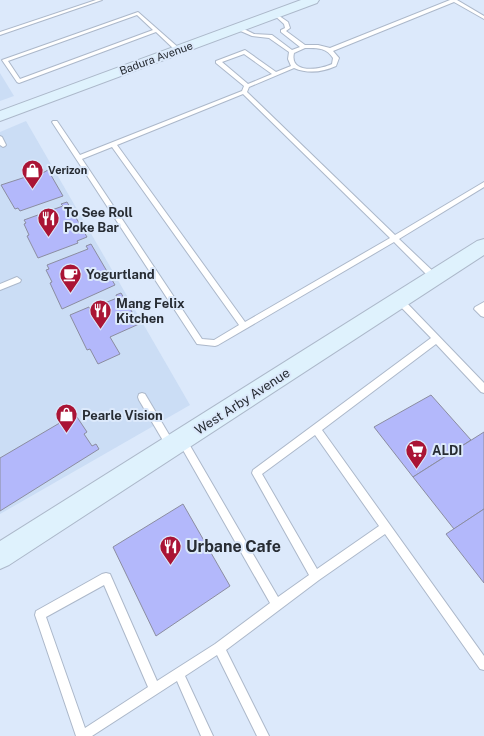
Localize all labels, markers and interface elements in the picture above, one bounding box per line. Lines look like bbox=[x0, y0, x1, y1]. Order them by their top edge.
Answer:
street label: Badura Avenue bbox=[118, 39, 194, 77]
shop icon: Verizon bbox=[19, 157, 45, 190]
place label: Verizon bbox=[48, 164, 87, 176]
place label: To See Roll Poke Bar bbox=[64, 205, 133, 235]
restaurant icon: To See Roll Poke Bar bbox=[36, 206, 62, 239]
cafe icon: Yogurtland bbox=[58, 261, 84, 294]
place label: Yogurtland bbox=[86, 267, 155, 282]
place label: Mang Felix Kitchen bbox=[116, 296, 185, 326]
restaurant icon: Mang Felix Kitchen bbox=[88, 297, 114, 330]
street label: West Arby Avenue bbox=[192, 365, 293, 438]
shop icon: Pearle Vision bbox=[53, 402, 79, 435]
place label: Pearle Vision bbox=[82, 408, 163, 423]
supermarket icon: ALDI bbox=[403, 437, 429, 470]
place label: ALDI bbox=[432, 443, 462, 458]
restaurant icon: Urbane Cafe bbox=[158, 533, 184, 566]
place label: Urbane Cafe bbox=[186, 537, 281, 556]

